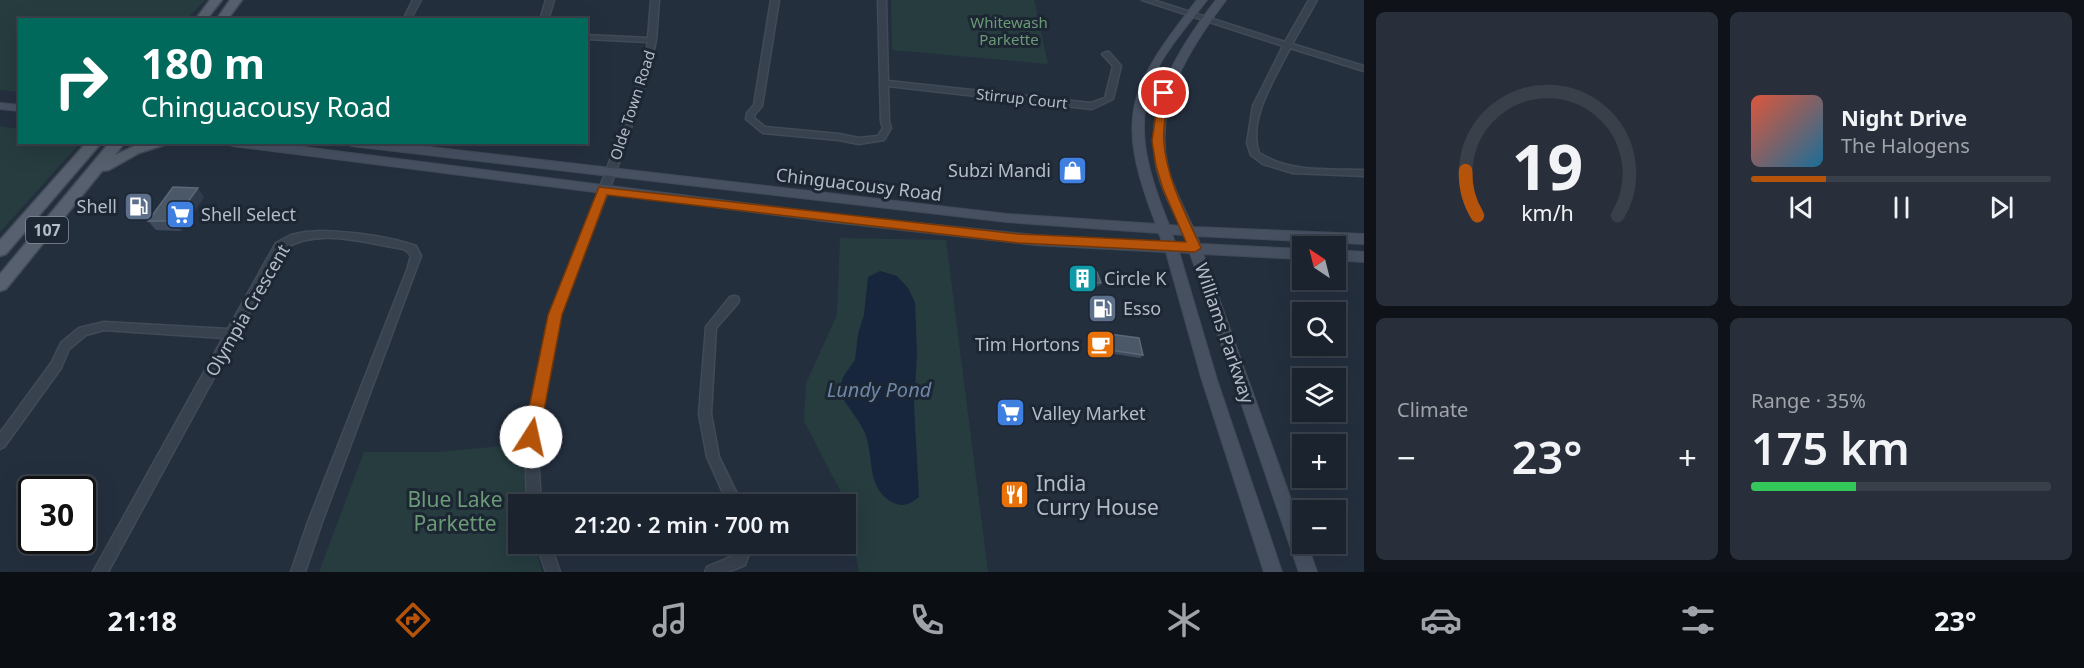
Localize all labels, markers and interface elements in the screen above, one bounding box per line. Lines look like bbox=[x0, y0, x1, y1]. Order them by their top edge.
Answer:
park label: Whitewash Parkette bbox=[970, 12, 1048, 49]
text: 180 m bbox=[141, 34, 265, 91]
icon: right bbox=[42, 42, 120, 120]
street label: Olde Town Road bbox=[605, 48, 659, 162]
pin bbox=[1138, 67, 1189, 118]
icon: arrive bbox=[1147, 76, 1180, 109]
street label: Stirrup Court bbox=[975, 83, 1069, 113]
text: Chinguacousy Road bbox=[141, 88, 391, 125]
text: Night Drive bbox=[1841, 102, 1967, 132]
text: 19 bbox=[1511, 123, 1583, 208]
text: The Halogens bbox=[1841, 132, 1970, 159]
shop icon: Subzi Mandi bbox=[1056, 154, 1088, 186]
place label: Subzi Mandi bbox=[948, 158, 1051, 182]
street label: Chinguacousy Road bbox=[775, 162, 943, 206]
fuel station icon: Shell bbox=[122, 190, 154, 222]
icon: previous bbox=[1785, 191, 1818, 224]
icon: pause bbox=[1885, 191, 1918, 224]
icon: next bbox=[1985, 191, 2018, 224]
place label: Shell bbox=[77, 194, 117, 218]
supermarket icon: Shell Select bbox=[164, 198, 196, 230]
text: km/h bbox=[1521, 199, 1573, 228]
place label: Shell Select bbox=[201, 202, 297, 226]
road number: 107 bbox=[26, 217, 68, 243]
north arrow bbox=[1292, 236, 1346, 290]
map controls bbox=[1292, 236, 1346, 554]
street label: Olympia Crescent bbox=[199, 239, 295, 380]
street label: Williams Parkway bbox=[1190, 260, 1261, 407]
building icon: Circle K bbox=[1067, 262, 1099, 294]
place label: Circle K bbox=[1104, 266, 1167, 290]
fuel station icon: Esso bbox=[1086, 292, 1118, 324]
place label: Esso bbox=[1123, 296, 1161, 320]
button: search bbox=[1292, 302, 1346, 356]
cafe icon: Tim Hortons bbox=[1085, 328, 1117, 360]
place label: Tim Hortons bbox=[975, 332, 1080, 356]
button: layers bbox=[1292, 368, 1346, 422]
water label: Lundy Pond bbox=[827, 376, 932, 403]
text: Range · 35% bbox=[1751, 387, 1866, 414]
text: Climate bbox=[1397, 396, 1468, 423]
supermarket icon: Valley Market bbox=[995, 397, 1027, 429]
place label: Valley Market bbox=[1032, 401, 1146, 425]
position arrow bbox=[499, 405, 563, 469]
text: 175 km bbox=[1751, 417, 1910, 478]
text: 23° bbox=[1512, 426, 1582, 487]
button: + bbox=[1292, 434, 1346, 488]
text: − bbox=[1397, 435, 1416, 480]
text: + bbox=[1678, 435, 1697, 480]
place label: India Curry House bbox=[1036, 469, 1159, 521]
speed limit sign: 30 bbox=[18, 476, 96, 554]
restaurant icon: India Curry House bbox=[999, 479, 1031, 511]
park label: Blue Lake Parkette bbox=[407, 485, 503, 537]
button: − bbox=[1292, 500, 1346, 554]
text: 21:20 · 2 min · 700 m bbox=[574, 509, 790, 539]
icon: directions bbox=[392, 599, 434, 641]
icon: music bbox=[649, 599, 691, 641]
icon: phone bbox=[906, 599, 948, 641]
icon: climate bbox=[1163, 599, 1205, 641]
icon: car bbox=[1420, 599, 1462, 641]
icon: filters bbox=[1677, 599, 1719, 641]
text: 21:18 bbox=[108, 602, 177, 639]
text: 23° bbox=[1934, 602, 1976, 639]

